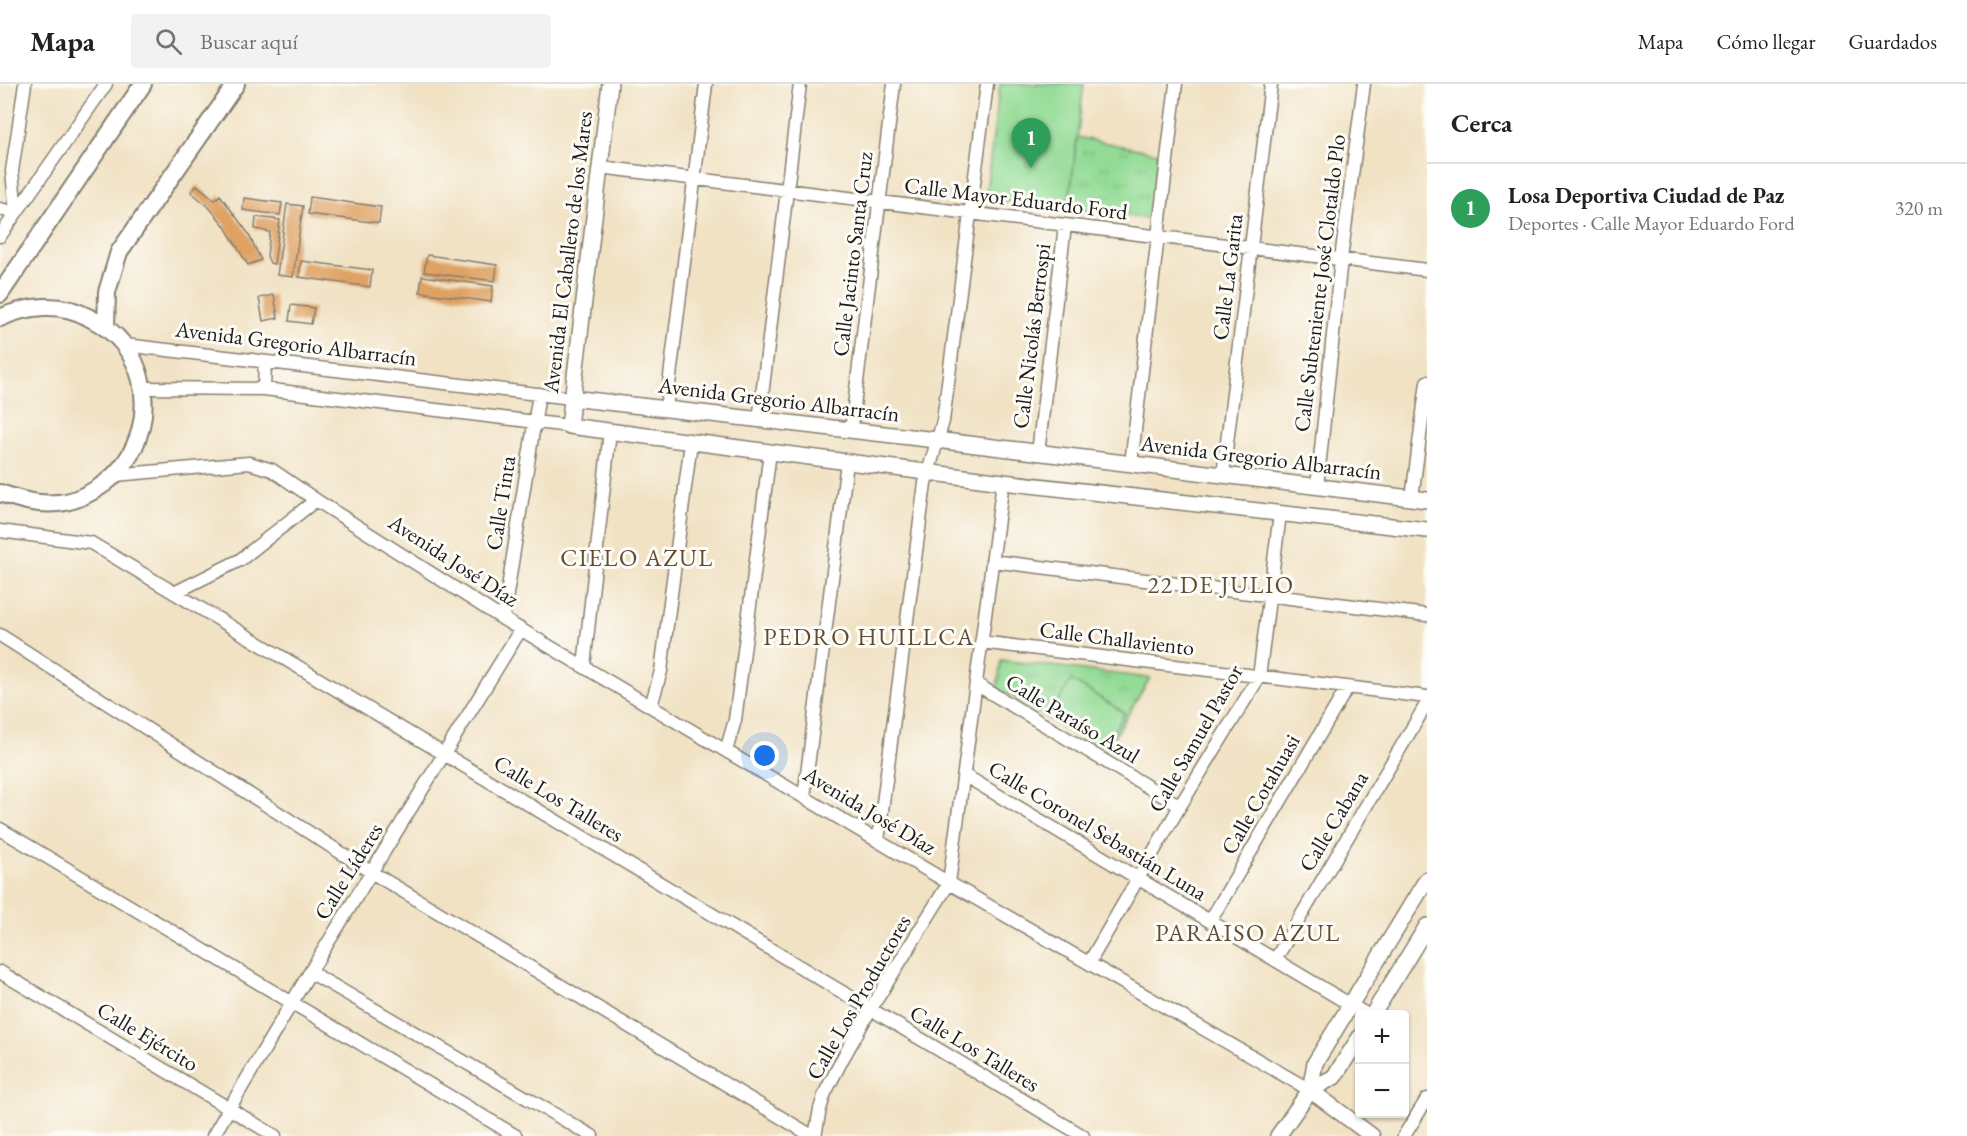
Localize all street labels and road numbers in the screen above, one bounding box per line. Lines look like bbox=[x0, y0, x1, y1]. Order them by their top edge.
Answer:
street label: Avenida El Caballero de los Mares bbox=[536, 110, 599, 396]
street label: Calle Subteniente José Clotaldo Plo bbox=[1287, 132, 1352, 434]
street label: Calle Jacinto Santa Cruz bbox=[826, 149, 880, 358]
street label: Calle Mayor Eduardo Ford bbox=[903, 170, 1130, 227]
street label: Calle La Garita bbox=[1205, 212, 1250, 342]
street label: Calle Nicolás Berrospi bbox=[1006, 242, 1057, 430]
street label: Avenida Gregorio Albarracín bbox=[173, 314, 419, 373]
street label: Avenida Gregorio Albarracín bbox=[656, 370, 902, 429]
street label: Avenida Gregorio Albarracín bbox=[1138, 428, 1384, 487]
street label: Calle Tinta bbox=[479, 453, 522, 552]
street label: Avenida José Díaz bbox=[382, 507, 525, 614]
street label: Calle Challaviento bbox=[1038, 615, 1196, 662]
street label: Calle Samuel Pastor bbox=[1141, 659, 1250, 817]
street label: Calle Paraíso Azul bbox=[1000, 667, 1145, 770]
street label: Calle Cotahuasi bbox=[1214, 729, 1307, 860]
street label: Calle Los Talleres bbox=[488, 748, 629, 849]
street label: Calle Coronel Sebastián Luna bbox=[983, 754, 1213, 907]
street label: Avenida José Díaz bbox=[797, 759, 942, 862]
street label: Calle Cabana bbox=[1292, 765, 1375, 877]
street label: Calle Líderes bbox=[307, 817, 390, 925]
street label: Calle Los Productores bbox=[799, 909, 918, 1085]
street label: Calle Ejército bbox=[92, 995, 204, 1078]
street label: Calle Los Talleres bbox=[904, 998, 1045, 1099]

